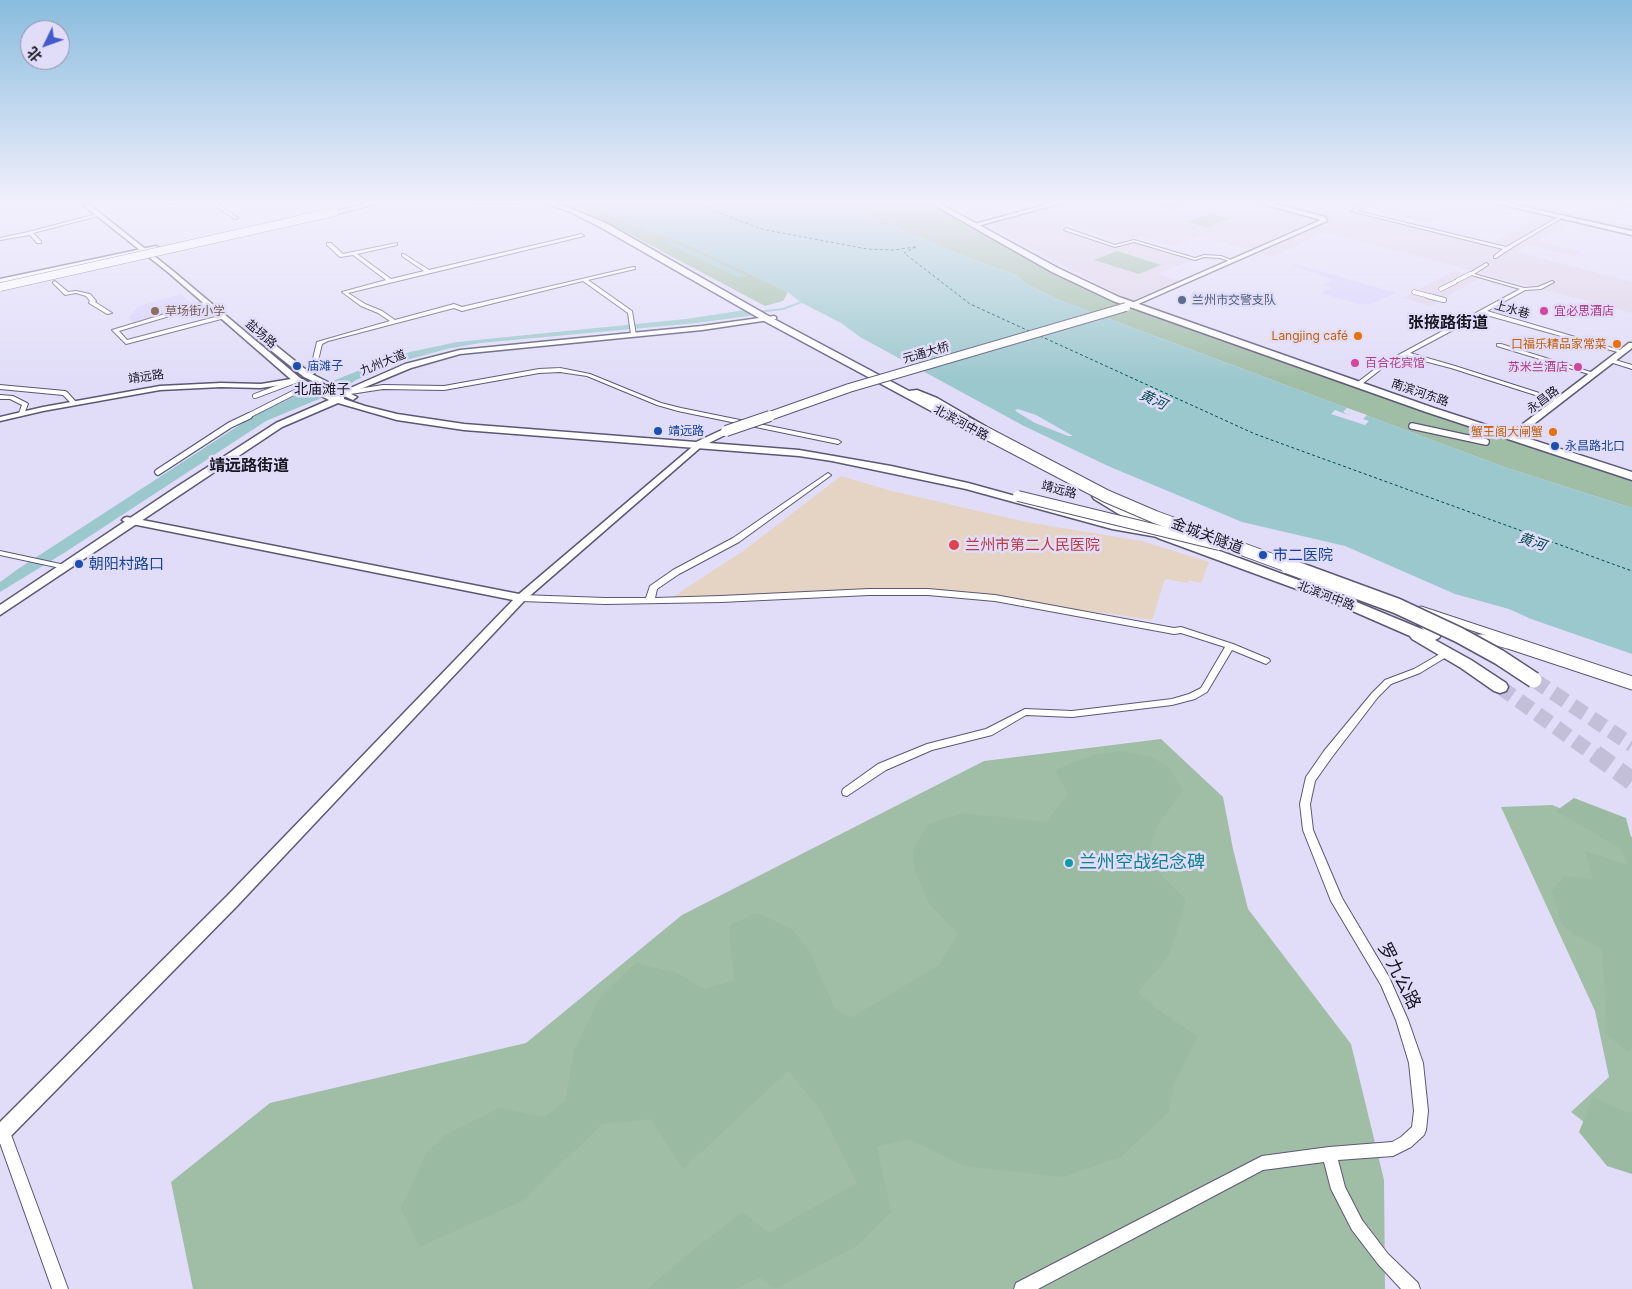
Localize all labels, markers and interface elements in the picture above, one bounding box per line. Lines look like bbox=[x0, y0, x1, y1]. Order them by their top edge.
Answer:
north arrow bbox=[20, 20, 70, 70]
text: 北 bbox=[23, 44, 45, 66]
place label: 兰州市交警支队 bbox=[1192, 293, 1276, 307]
marker: 兰州市交警支队 bbox=[1176, 294, 1188, 306]
street label: 上水巷 bbox=[1493, 298, 1531, 322]
place label: 草场街小学 bbox=[165, 304, 225, 318]
place label: 宜必思酒店 bbox=[1554, 304, 1614, 318]
marker: 草场街小学 bbox=[149, 305, 161, 317]
marker: 宜必思酒店 bbox=[1538, 305, 1550, 317]
district label: 张掖路街道 bbox=[1408, 313, 1488, 333]
street label: 盐场路 bbox=[243, 317, 279, 351]
place label: Langjing café bbox=[1272, 329, 1348, 343]
marker: Langjing café bbox=[1352, 330, 1364, 342]
place label: 口福乐精品家常菜 bbox=[1511, 337, 1607, 351]
marker: 口福乐精品家常菜 bbox=[1611, 338, 1623, 350]
street label: 元通大桥 bbox=[901, 339, 951, 367]
street label: 九州大道 bbox=[358, 347, 408, 379]
place label: 百合花宾馆 bbox=[1365, 356, 1425, 370]
marker: 百合花宾馆 bbox=[1349, 357, 1361, 369]
place label: 庙滩子 bbox=[307, 359, 343, 373]
marker: 庙滩子 bbox=[291, 360, 303, 372]
place label: 苏米兰酒店 bbox=[1508, 360, 1568, 374]
marker: 苏米兰酒店 bbox=[1572, 361, 1584, 373]
street label: 靖远路 bbox=[127, 367, 165, 387]
street label: 南滨河东路 bbox=[1389, 376, 1451, 410]
district label: 北庙滩子 bbox=[294, 382, 350, 398]
street label: 永昌路 bbox=[1524, 383, 1562, 417]
water label: 黄河 bbox=[1137, 386, 1169, 414]
street label: 北滨河中路 bbox=[931, 403, 991, 443]
place label: 靖远路 bbox=[668, 424, 704, 438]
marker: 靖远路 bbox=[652, 425, 664, 437]
place label: 蟹王阁大闸蟹 bbox=[1471, 425, 1543, 439]
marker: 蟹王阁大闸蟹 bbox=[1547, 426, 1559, 438]
place label: 永昌路北口 bbox=[1565, 439, 1625, 453]
marker: 永昌路北口 bbox=[1549, 440, 1561, 452]
district label: 靖远路街道 bbox=[209, 456, 289, 476]
street label: 靖远路 bbox=[1040, 478, 1078, 502]
street label: 金城关隧道 bbox=[1169, 514, 1245, 558]
water label: 黄河 bbox=[1516, 529, 1548, 555]
place label: 兰州市第二人民医院 bbox=[965, 536, 1100, 554]
marker: 兰州市第二人民医院 bbox=[947, 538, 961, 552]
place label: 市二医院 bbox=[1273, 546, 1333, 564]
marker: 市二医院 bbox=[1257, 549, 1269, 561]
place label: 朝阳村路口 bbox=[89, 555, 164, 573]
marker: 朝阳村路口 bbox=[73, 558, 85, 570]
street label: 北滨河中路 bbox=[1295, 579, 1357, 613]
place label: 兰州空战纪念碑 bbox=[1079, 852, 1205, 874]
marker: 兰州空战纪念碑 bbox=[1063, 857, 1075, 869]
street label: 罗九公路 bbox=[1373, 939, 1425, 1013]

